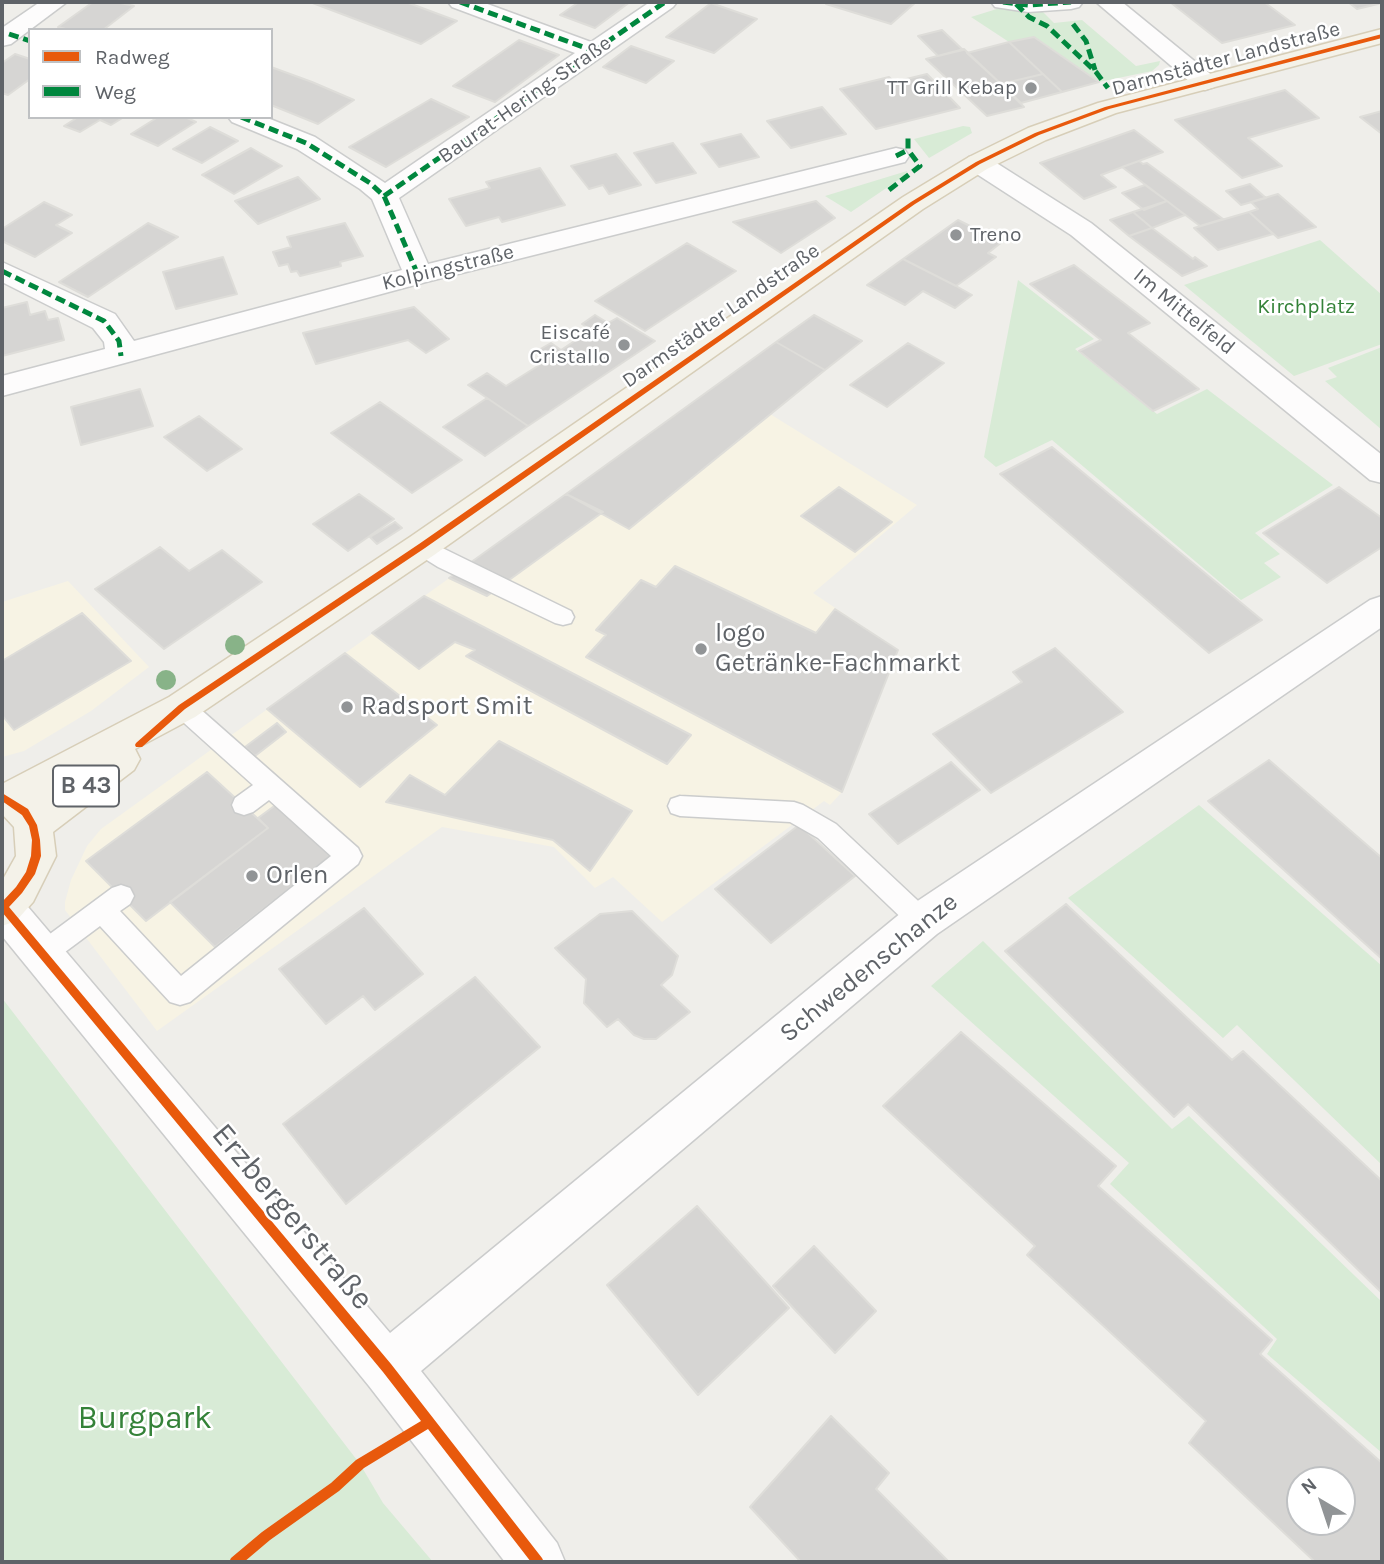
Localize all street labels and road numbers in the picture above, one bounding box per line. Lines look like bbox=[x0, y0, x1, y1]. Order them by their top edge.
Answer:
street label: Darmstädter Landstraße bbox=[1109, 16, 1343, 102]
street label: Baurat-Hering-Straße bbox=[434, 31, 616, 169]
street label: Darmstädter Landstraße bbox=[617, 238, 825, 394]
street label: Kolpingstraße bbox=[379, 239, 517, 297]
street label: Im Mittelfeld bbox=[1128, 263, 1240, 361]
road number: B 43 bbox=[53, 766, 119, 806]
street label: Schwedenschanze bbox=[774, 887, 964, 1049]
street label: Erzbergerstraße bbox=[203, 1116, 381, 1318]

